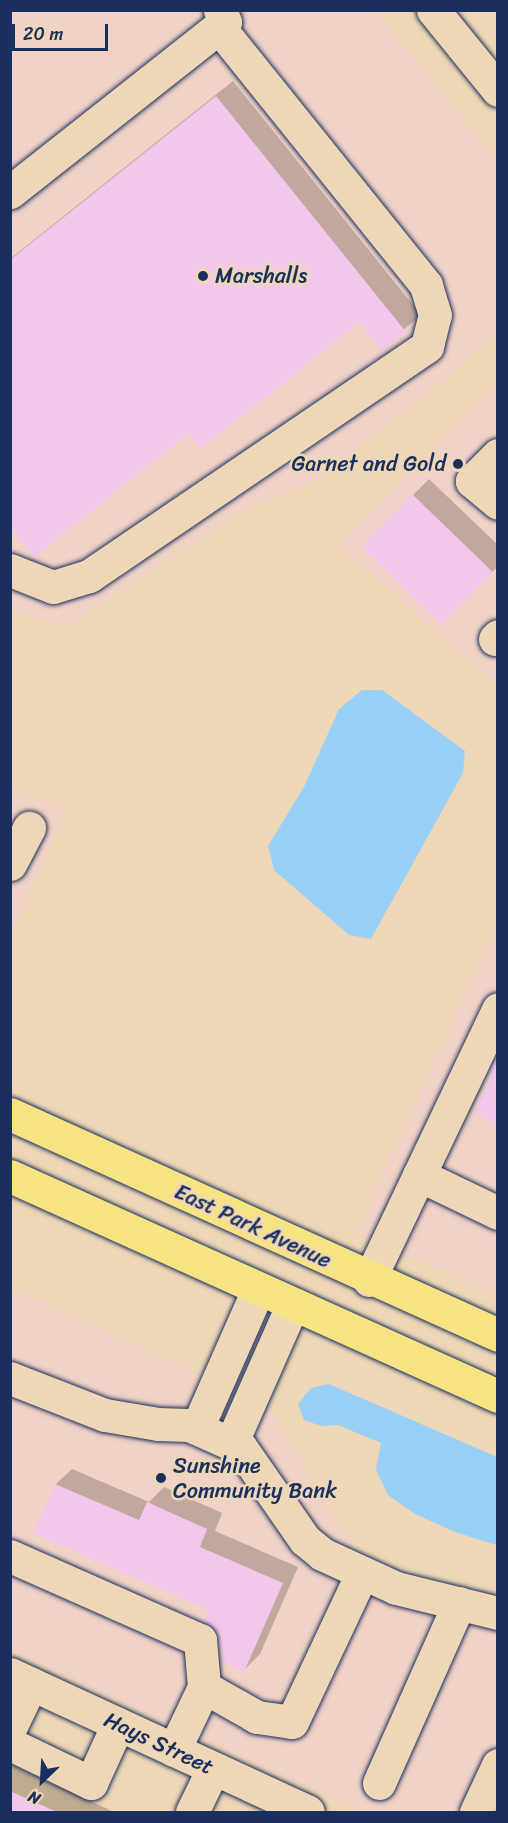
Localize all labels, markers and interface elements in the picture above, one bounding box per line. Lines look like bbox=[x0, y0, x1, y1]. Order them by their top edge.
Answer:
scale bar bbox=[15, 12, 111, 50]
text: 20 m bbox=[23, 18, 63, 50]
place label: Marshalls bbox=[215, 263, 307, 289]
marker: Marshalls bbox=[196, 269, 210, 283]
place label: Garnet and Gold bbox=[292, 451, 446, 477]
marker: Garnet and Gold bbox=[451, 457, 465, 471]
street label: East Park Avenue bbox=[170, 1178, 336, 1274]
place label: Sunshine Community Bank bbox=[173, 1452, 337, 1504]
marker: Sunshine Community Bank bbox=[154, 1471, 168, 1485]
street label: Hays Street bbox=[100, 1706, 218, 1780]
north arrow bbox=[12, 1751, 72, 1811]
text: N bbox=[23, 1782, 45, 1813]

